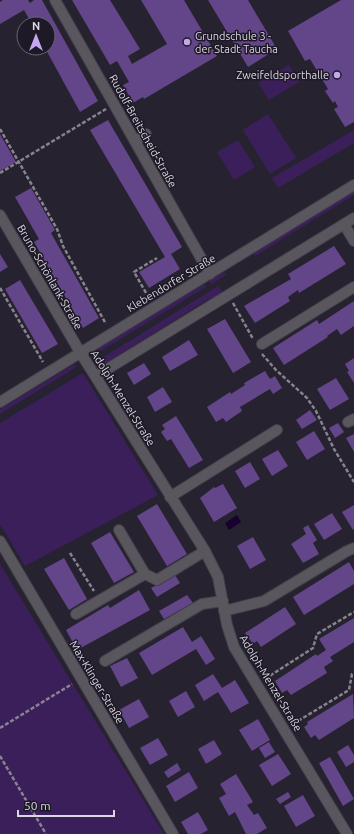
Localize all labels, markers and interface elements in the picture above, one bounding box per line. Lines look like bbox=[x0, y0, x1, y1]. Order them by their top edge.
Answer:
north arrow bbox=[16, 16, 56, 56]
text: N bbox=[32, 20, 40, 32]
place label: Grundschule 3 - der Stadt Taucha bbox=[195, 30, 278, 55]
marker: Grundschule 3 - der Stadt Taucha bbox=[182, 37, 192, 47]
place label: Zweifeldsporthalle bbox=[236, 69, 329, 81]
marker: Zweifeldsporthalle bbox=[332, 70, 342, 80]
street label: Rudolf-Breitscheid-Straße bbox=[107, 72, 179, 190]
street label: Bruno-Schönlank-Straße bbox=[15, 222, 85, 332]
street label: Klebendorfer Straße bbox=[125, 252, 217, 314]
street label: Adolph-Menzel-Straße bbox=[89, 348, 157, 448]
street label: Adolph-Menzel-Straße bbox=[237, 633, 305, 733]
street label: Max-Klinger-Straße bbox=[67, 638, 127, 726]
scale bar bbox=[18, 792, 114, 818]
text: 50 m bbox=[24, 799, 51, 812]

